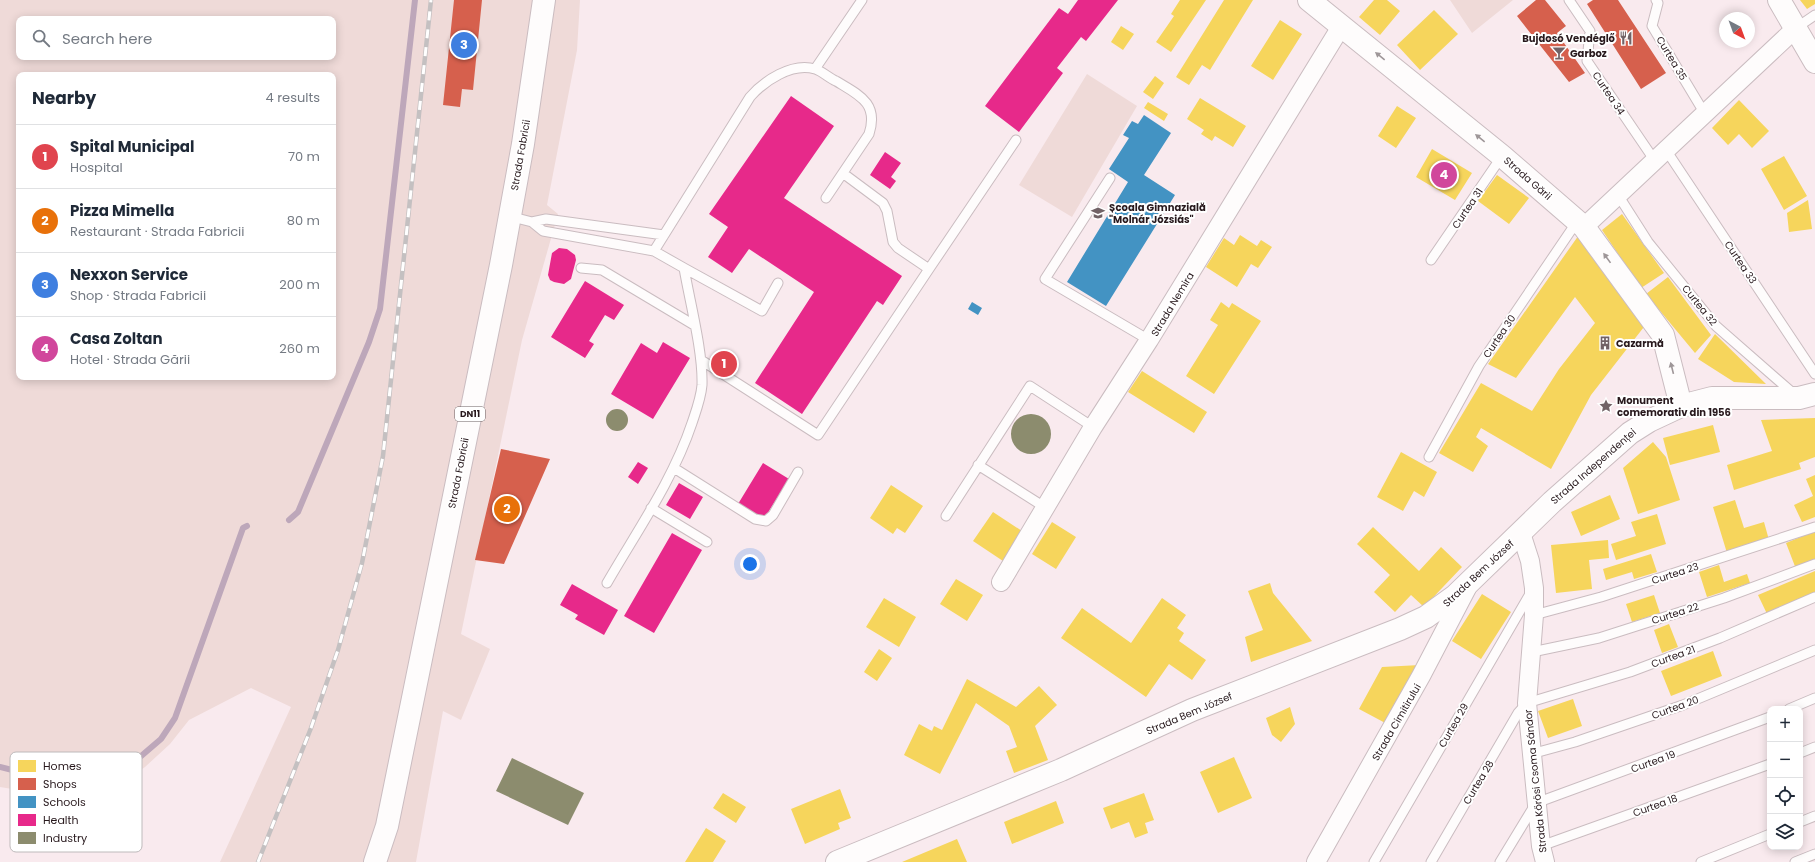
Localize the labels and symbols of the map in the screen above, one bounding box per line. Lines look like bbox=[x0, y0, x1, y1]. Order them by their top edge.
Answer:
north arrow bbox=[1719, 12, 1755, 48]
pin: 3 bbox=[451, 30, 477, 60]
restaurant icon: Bujdosó Vendéglő bbox=[1618, 30, 1634, 46]
place label: Bujdosó Vendéglő bbox=[1522, 31, 1616, 46]
street label: Curtea 35 bbox=[1652, 33, 1691, 83]
bar icon: Garboz bbox=[1551, 45, 1567, 61]
place label: Garboz bbox=[1570, 46, 1607, 61]
one-way arrow bbox=[1374, 51, 1385, 60]
street label: Curtea 34 bbox=[1589, 69, 1629, 118]
street label: Strada Fabricii bbox=[507, 118, 534, 192]
one-way arrow bbox=[1475, 133, 1486, 142]
street label: Strada Gării bbox=[1500, 153, 1555, 204]
pin: 4 bbox=[1431, 160, 1457, 190]
street label: Curtea 31 bbox=[1448, 185, 1487, 232]
place label: Școala Gimnazială "Molnár Józsiás" bbox=[1109, 200, 1206, 227]
school or university icon: Școala Gimnazială "Molnár Józsiás" bbox=[1090, 205, 1106, 221]
street label: Curtea 33 bbox=[1721, 238, 1761, 287]
one-way arrow bbox=[1603, 252, 1611, 263]
street label: Strada Nemira bbox=[1147, 269, 1198, 339]
street label: Curtea 32 bbox=[1678, 282, 1721, 329]
street label: Curtea 30 bbox=[1479, 312, 1519, 361]
building icon: Cazarmă bbox=[1597, 335, 1613, 351]
place label: Cazarmă bbox=[1616, 336, 1664, 351]
pin: 1 bbox=[711, 349, 737, 379]
one-way arrow bbox=[1668, 362, 1674, 374]
place label: Monument comemorativ din 1956 bbox=[1617, 393, 1731, 420]
place icon: Monument comemorativ din 1956 bbox=[1598, 398, 1614, 414]
road number: DN11 bbox=[455, 407, 485, 421]
street label: Strada Independenței bbox=[1547, 425, 1639, 508]
street label: Strada Fabricii bbox=[444, 436, 473, 510]
pin: 2 bbox=[494, 494, 520, 524]
street label: Strada Bem József bbox=[1439, 536, 1517, 610]
your location bbox=[740, 554, 760, 574]
street label: Curtea 23 bbox=[1650, 559, 1701, 588]
street label: Curtea 22 bbox=[1650, 599, 1701, 628]
street label: Curtea 21 bbox=[1649, 642, 1697, 671]
street label: Strada Cimitirului bbox=[1368, 681, 1425, 764]
street label: Strada Bem József bbox=[1144, 688, 1235, 738]
street label: Curtea 20 bbox=[1650, 692, 1701, 723]
street label: Curtea 29 bbox=[1435, 700, 1472, 750]
street label: Strada Kőrösi Csoma Sándor bbox=[1520, 708, 1550, 853]
street label: Curtea 19 bbox=[1629, 746, 1678, 776]
legend bbox=[10, 752, 142, 852]
street label: Curtea 28 bbox=[1459, 757, 1498, 807]
text: Homes bbox=[43, 758, 82, 774]
text: Shops bbox=[43, 776, 77, 792]
street label: Curtea 18 bbox=[1631, 790, 1680, 820]
text: Schools bbox=[43, 794, 86, 810]
text: Health bbox=[43, 812, 79, 828]
text: Industry bbox=[43, 830, 88, 846]

